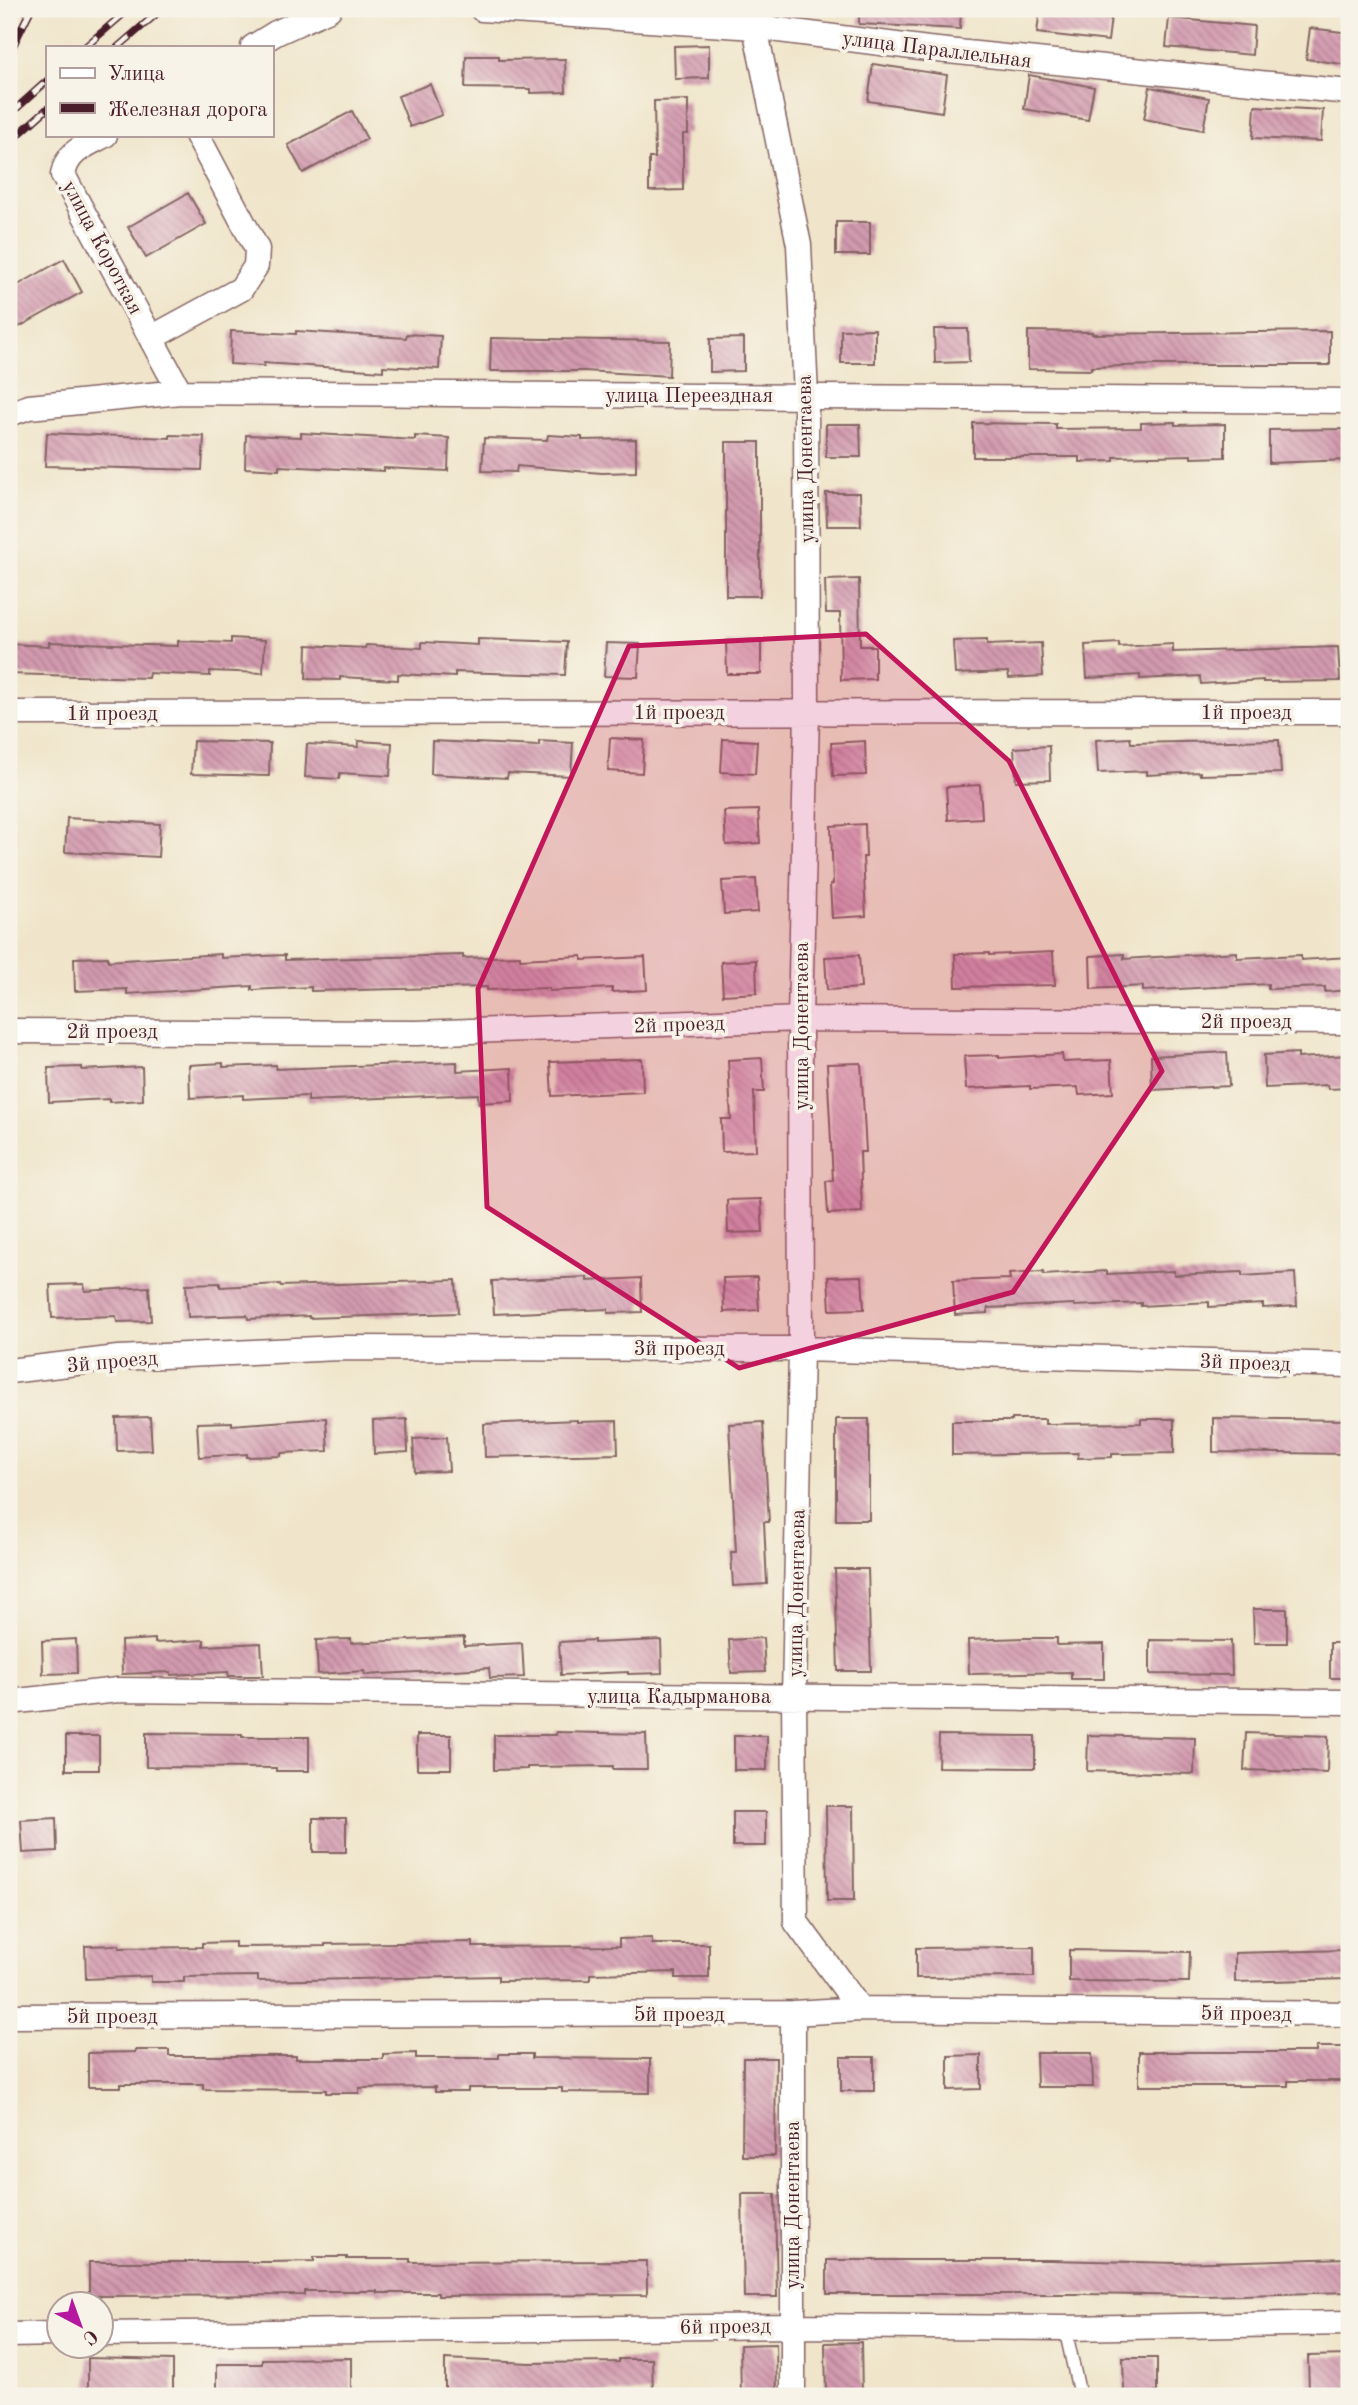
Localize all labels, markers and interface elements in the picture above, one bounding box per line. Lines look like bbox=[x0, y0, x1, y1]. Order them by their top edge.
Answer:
street label: улица Параллельная bbox=[841, 28, 1033, 73]
legend bbox=[46, 46, 273, 136]
text: Улица bbox=[108, 64, 165, 85]
text: Железная дорога bbox=[108, 100, 268, 121]
street label: улица Короткая bbox=[58, 177, 146, 318]
street label: улица Донентаева bbox=[795, 374, 818, 543]
street label: улица Переездная bbox=[605, 386, 773, 407]
street label: 1й проезд bbox=[633, 703, 725, 724]
street label: 1й проезд bbox=[1200, 703, 1292, 724]
street label: 1й проезд bbox=[66, 704, 158, 725]
street label: улица Донентаева bbox=[792, 942, 813, 1110]
street label: 2й проезд bbox=[1200, 1012, 1292, 1033]
street label: 2й проезд bbox=[633, 1013, 726, 1038]
street label: 2й проезд bbox=[66, 1022, 158, 1043]
street label: 3й проезд bbox=[633, 1339, 725, 1360]
street label: 3й проезд bbox=[66, 1348, 159, 1377]
street label: 3й проезд bbox=[1199, 1351, 1292, 1376]
street label: улица Донентаева bbox=[786, 1509, 809, 1678]
street label: улица Кадырманова bbox=[587, 1687, 771, 1708]
street label: 5й проезд bbox=[1200, 2003, 1292, 2026]
street label: 5й проезд bbox=[633, 2005, 725, 2026]
street label: 5й проезд bbox=[66, 2007, 158, 2028]
street label: улица Донентаева bbox=[783, 2121, 804, 2289]
north arrow bbox=[46, 2290, 116, 2360]
street label: 6й проезд bbox=[679, 2316, 772, 2339]
text: С bbox=[79, 2325, 100, 2347]

